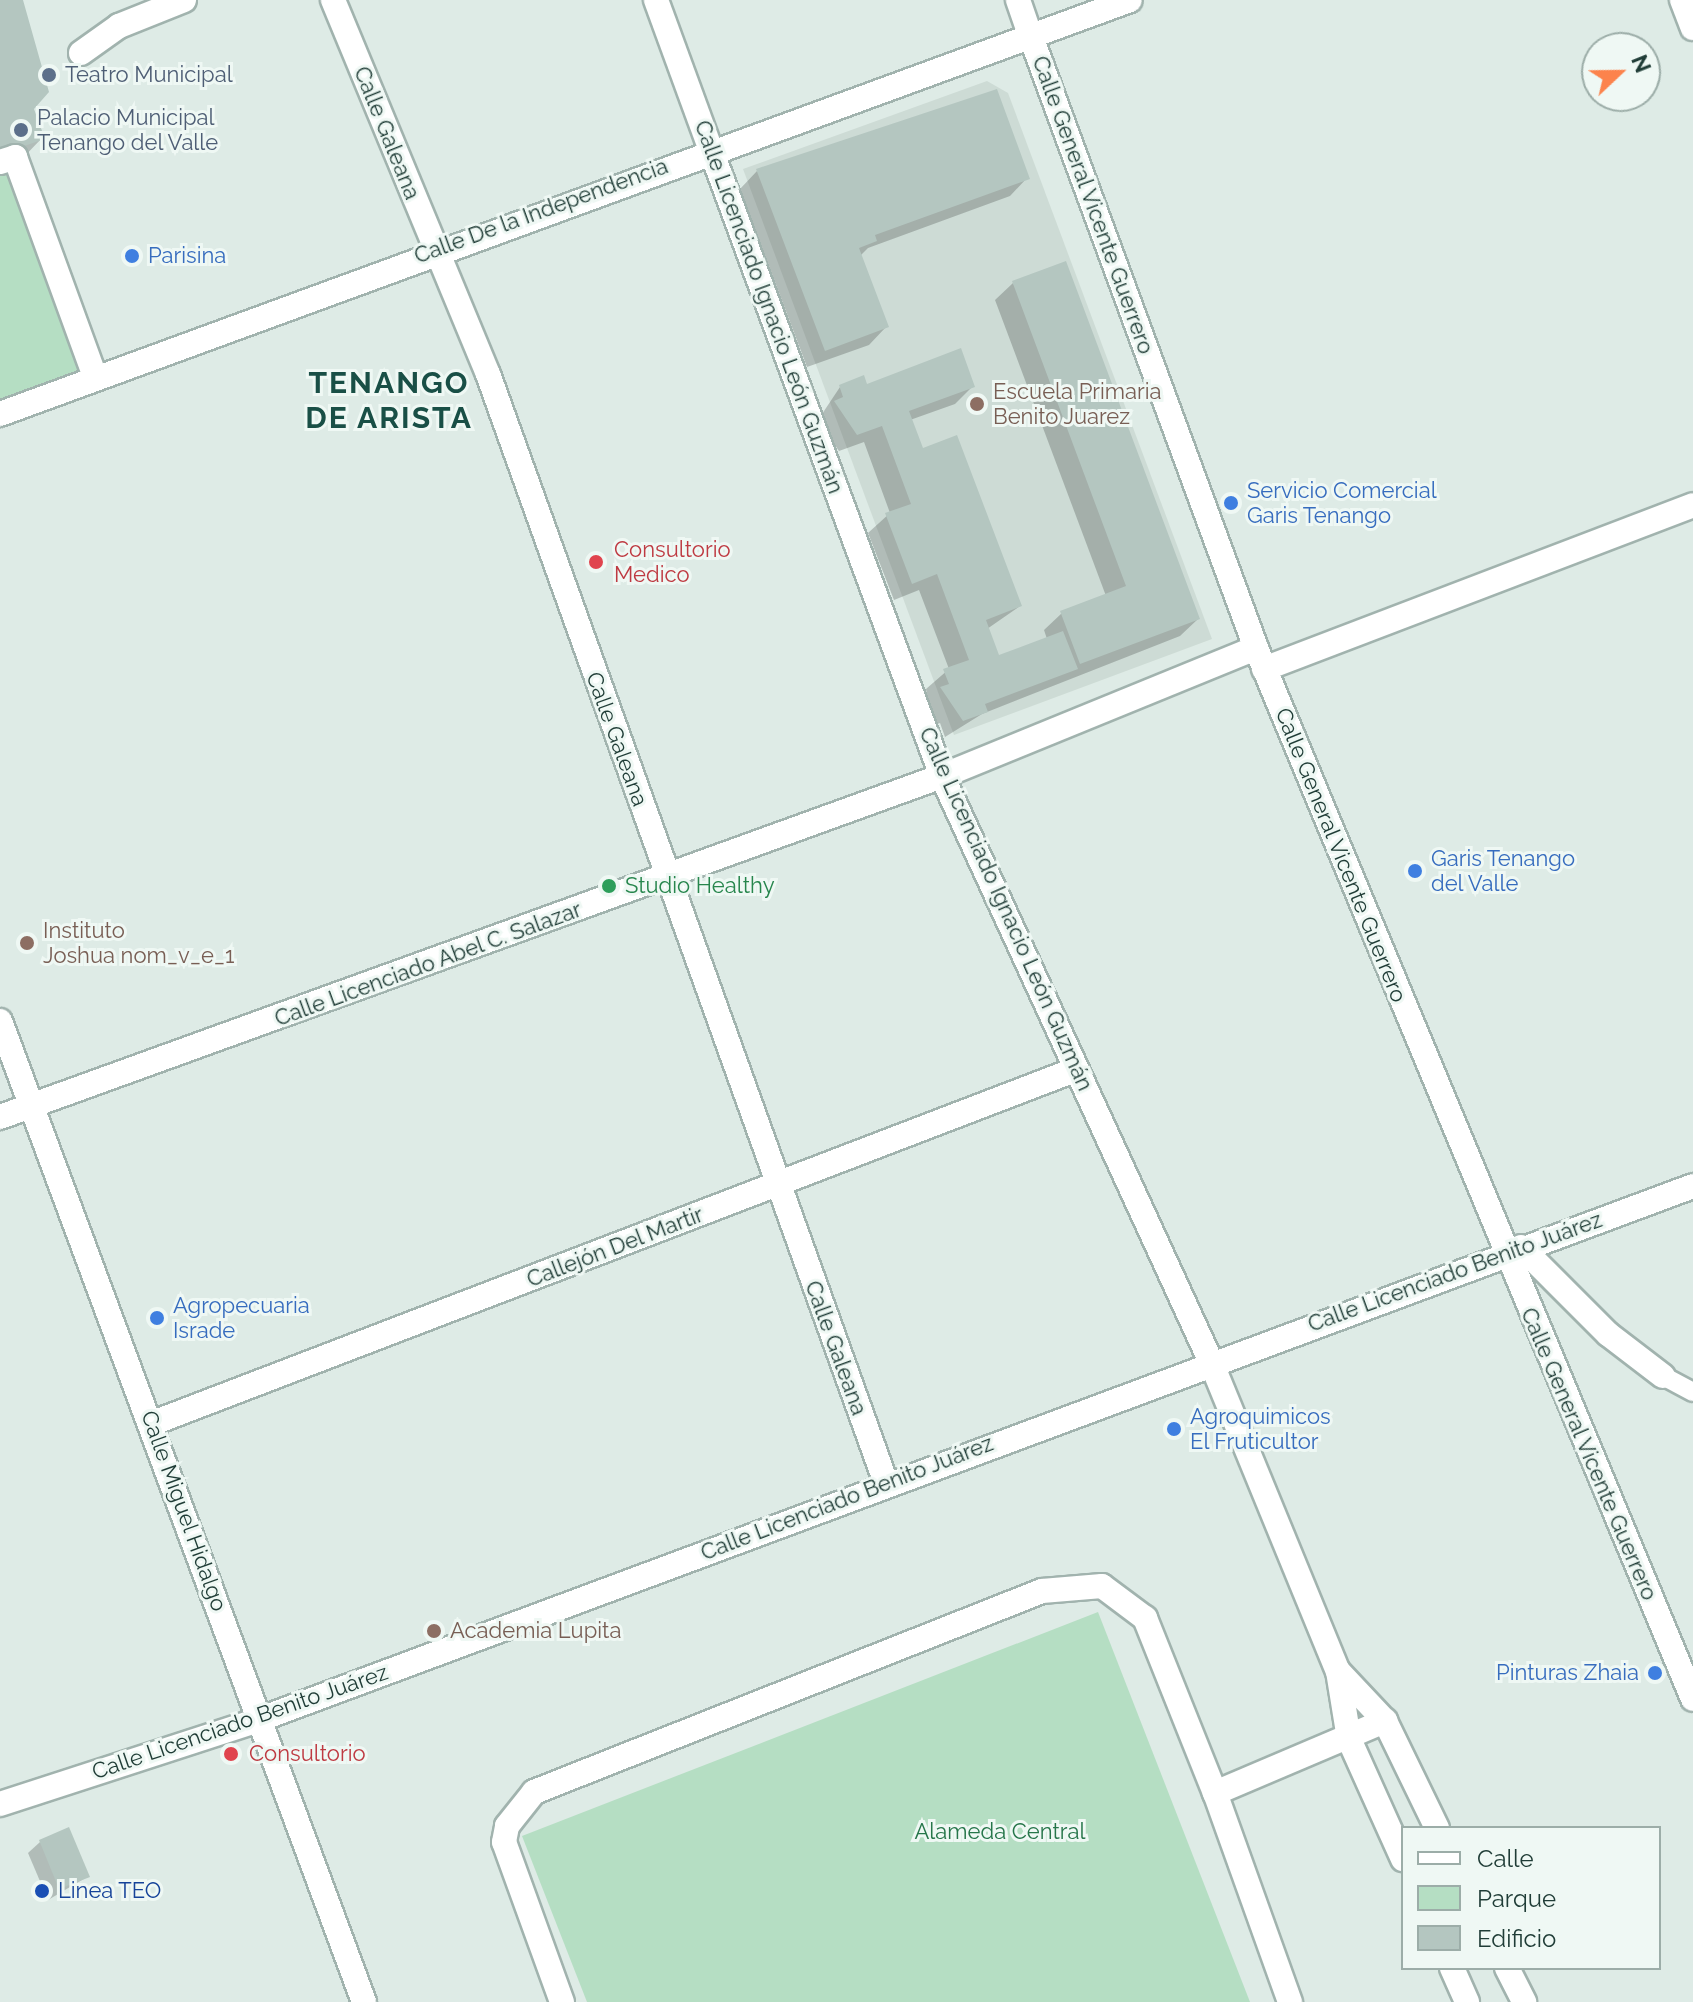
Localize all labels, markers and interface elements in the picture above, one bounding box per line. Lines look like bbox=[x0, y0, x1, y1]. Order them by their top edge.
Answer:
north arrow bbox=[1581, 32, 1661, 112]
text: N bbox=[1626, 51, 1657, 76]
street label: Calle General Vicente Guerrero bbox=[1026, 52, 1160, 358]
place label: Teatro Municipal bbox=[65, 62, 233, 88]
street label: Calle Galeana bbox=[348, 63, 426, 203]
marker: Teatro Municipal bbox=[40, 66, 58, 84]
place label: Palacio Municipal Tenango del Valle bbox=[37, 104, 220, 156]
street label: Calle Licenciado Ignacio León Guzmán bbox=[689, 117, 849, 497]
marker: Palacio Municipal Tenango del Valle bbox=[12, 121, 30, 139]
street label: Calle De la Independencia bbox=[411, 153, 671, 269]
place label: Parisina bbox=[148, 243, 226, 269]
marker: Parisina bbox=[123, 247, 141, 265]
district label: TENANGO DE ARISTA bbox=[305, 365, 473, 436]
place label: Escuela Primaria Benito Juarez bbox=[993, 378, 1162, 430]
marker: Escuela Primaria Benito Juarez bbox=[968, 395, 986, 413]
place label: Servicio Comercial Garis Tenango bbox=[1247, 477, 1437, 528]
marker: Servicio Comercial Garis Tenango bbox=[1222, 494, 1240, 512]
place label: Consultorio Medico bbox=[614, 536, 731, 588]
marker: Consultorio Medico bbox=[585, 551, 607, 573]
street label: Calle Galeana bbox=[580, 668, 654, 810]
street label: Calle General Vicente Guerrero bbox=[1269, 703, 1413, 1007]
street label: Calle Licenciado Ignacio León Guzmán bbox=[914, 723, 1098, 1095]
place label: Garis Tenango del Valle bbox=[1431, 845, 1576, 896]
marker: Garis Tenango del Valle bbox=[1406, 862, 1424, 880]
place label: Studio Healthy bbox=[625, 873, 775, 899]
marker: Studio Healthy bbox=[600, 877, 618, 895]
street label: Calle Licenciado Abel C. Salazar bbox=[270, 896, 586, 1032]
place label: Instituto Joshua nom_v_e_1 bbox=[43, 917, 235, 968]
marker: Instituto Joshua nom_v_e_1 bbox=[18, 934, 36, 952]
street label: Callejón Del Martir bbox=[523, 1201, 707, 1293]
street label: Calle Licenciado Benito Juárez bbox=[1304, 1206, 1606, 1338]
street label: Calle Galeana bbox=[799, 1277, 873, 1419]
place label: Agropecuaria Israde bbox=[173, 1292, 310, 1344]
street label: Calle General Vicente Guerrero bbox=[1515, 1303, 1663, 1605]
marker: Agropecuaria Israde bbox=[148, 1309, 166, 1327]
place label: Agroquimicos El Fruticultor bbox=[1190, 1403, 1331, 1454]
street label: Calle Miguel Hidalgo bbox=[135, 1407, 233, 1615]
marker: Agroquimicos El Fruticultor bbox=[1165, 1420, 1183, 1438]
street label: Calle Licenciado Benito Juárez bbox=[697, 1430, 997, 1566]
place label: Academia Lupita bbox=[450, 1618, 621, 1644]
marker: Academia Lupita bbox=[425, 1622, 443, 1640]
street label: Calle Licenciado Benito Juárez bbox=[88, 1659, 392, 1785]
place label: Pinturas Zhaia bbox=[1496, 1660, 1639, 1686]
marker: Pinturas Zhaia bbox=[1646, 1664, 1664, 1682]
place label: Consultorio bbox=[249, 1741, 366, 1767]
marker: Consultorio bbox=[220, 1743, 242, 1765]
park label: Alameda Central bbox=[914, 1819, 1086, 1845]
legend bbox=[1401, 1826, 1661, 1970]
text: Calle bbox=[1477, 1844, 1534, 1873]
place label: Linea TEO bbox=[58, 1878, 162, 1904]
marker: Linea TEO bbox=[33, 1882, 51, 1900]
text: Parque bbox=[1477, 1884, 1556, 1913]
text: Edificio bbox=[1477, 1924, 1556, 1953]

